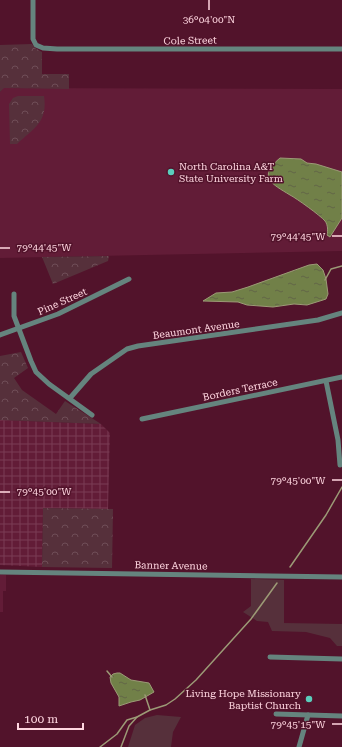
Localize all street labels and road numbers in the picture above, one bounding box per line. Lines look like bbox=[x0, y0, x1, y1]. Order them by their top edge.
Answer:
street label: Cole Street bbox=[163, 35, 217, 46]
street label: Pine Street bbox=[36, 286, 89, 317]
street label: Beaumont Avenue bbox=[152, 318, 241, 341]
street label: Borders Terrace bbox=[202, 376, 279, 403]
street label: Banner Avenue bbox=[134, 559, 208, 572]

